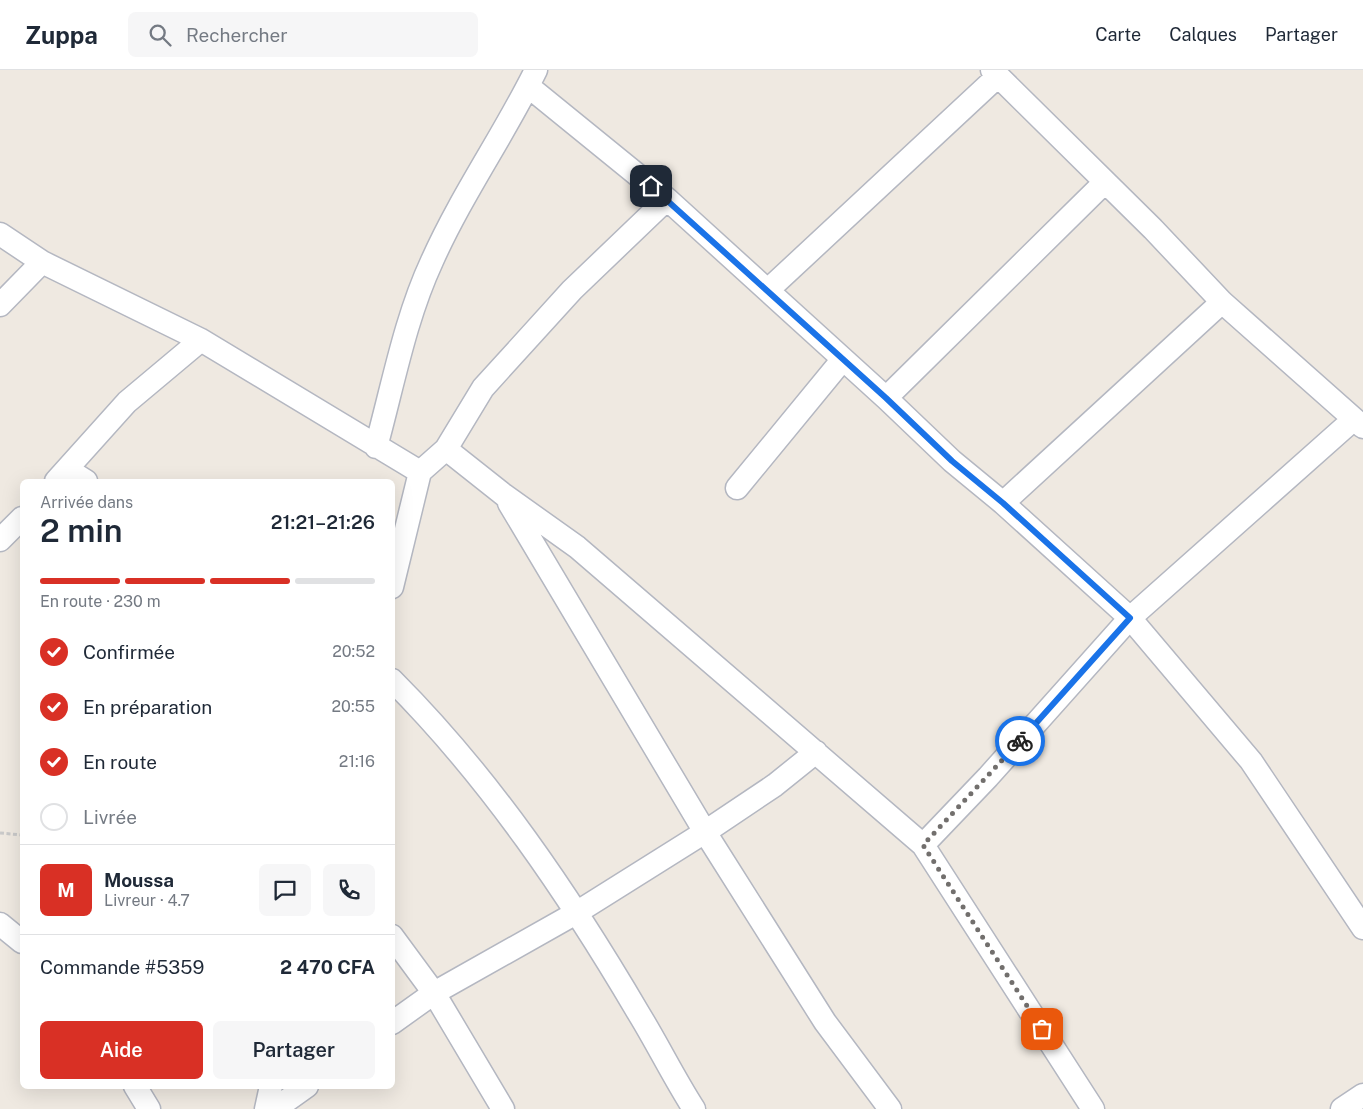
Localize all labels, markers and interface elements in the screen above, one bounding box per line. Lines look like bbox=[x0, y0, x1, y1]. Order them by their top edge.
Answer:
search box bbox=[128, 12, 478, 57]
text: Zuppa bbox=[25, 21, 98, 49]
icon: search bbox=[146, 21, 174, 49]
text: Rechercher bbox=[186, 24, 288, 46]
text: Carte bbox=[1095, 24, 1141, 45]
text: Calques bbox=[1169, 24, 1237, 45]
text: Partager bbox=[1265, 24, 1338, 45]
pin bbox=[630, 165, 672, 207]
icon: home bbox=[637, 172, 665, 200]
text: Arrivée dans bbox=[40, 493, 133, 512]
text: 21:21–21:26 bbox=[271, 511, 375, 533]
text: 2 min bbox=[40, 512, 123, 549]
text: En route · 230 m bbox=[40, 592, 161, 611]
icon: check bbox=[40, 638, 68, 666]
text: Confirmée bbox=[83, 641, 175, 663]
text: 20:52 bbox=[332, 642, 375, 661]
icon: check bbox=[40, 693, 68, 721]
text: En préparation bbox=[83, 696, 212, 718]
text: 20:55 bbox=[332, 697, 375, 716]
courier bbox=[995, 716, 1045, 766]
icon: bike bbox=[1006, 727, 1034, 755]
icon: check bbox=[40, 748, 68, 776]
text: En route bbox=[83, 751, 157, 773]
text: 21:16 bbox=[339, 752, 375, 771]
text: Livrée bbox=[83, 806, 137, 828]
button: chat bbox=[259, 864, 311, 916]
button: phone bbox=[323, 864, 375, 916]
text: Moussa bbox=[104, 869, 174, 891]
text: M bbox=[57, 879, 75, 901]
text: Livreur · 4.7 bbox=[104, 891, 190, 910]
text: Commande #5359 bbox=[40, 956, 204, 978]
text: 2 470 CFA bbox=[280, 956, 375, 978]
pin bbox=[1021, 1008, 1063, 1050]
icon: bag bbox=[1028, 1015, 1056, 1043]
button: Aide bbox=[40, 1021, 203, 1079]
button: Partager bbox=[213, 1021, 375, 1079]

